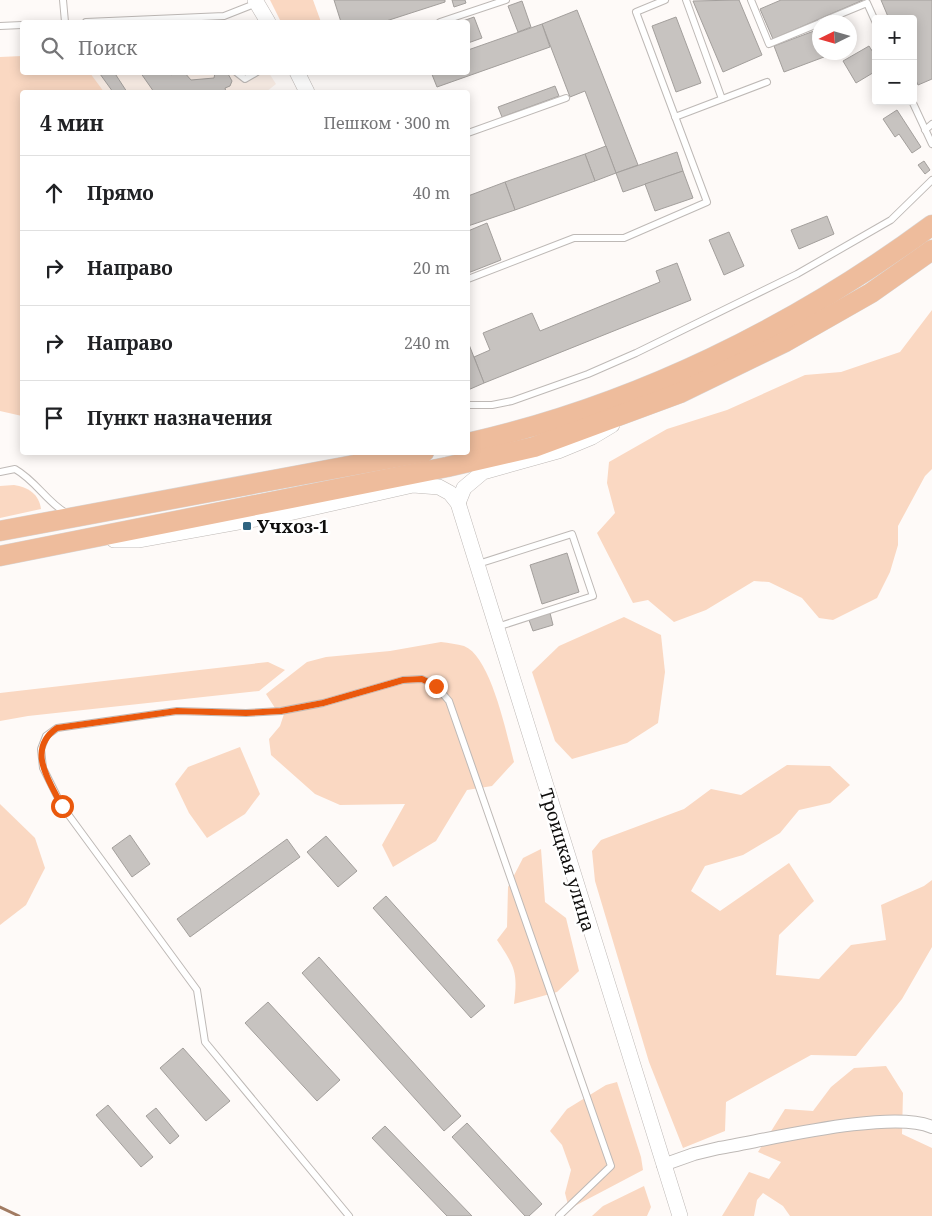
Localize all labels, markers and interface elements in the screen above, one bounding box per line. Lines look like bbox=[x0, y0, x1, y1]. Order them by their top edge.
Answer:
north arrow bbox=[812, 15, 857, 60]
map controls bbox=[872, 15, 917, 105]
button: + bbox=[872, 15, 917, 60]
search box bbox=[20, 20, 470, 75]
icon: search bbox=[38, 34, 66, 62]
text: Поиск bbox=[78, 35, 137, 61]
button: − bbox=[872, 60, 917, 105]
text: 4 мин bbox=[40, 109, 104, 137]
text: Пешком · 300 m bbox=[323, 112, 450, 134]
icon: ahead bbox=[40, 179, 68, 207]
text: Прямо bbox=[87, 180, 154, 206]
text: 40 m bbox=[413, 182, 450, 204]
icon: right bbox=[40, 254, 68, 282]
text: Направо bbox=[87, 255, 173, 281]
text: 20 m bbox=[413, 257, 450, 279]
icon: right bbox=[40, 329, 68, 357]
text: Направо bbox=[87, 330, 173, 356]
text: 240 m bbox=[404, 332, 450, 354]
icon: arrive bbox=[40, 404, 68, 432]
text: Пункт назначения bbox=[87, 405, 272, 431]
place label: Учхоз-1 bbox=[257, 514, 329, 538]
marker: Учхоз-1 bbox=[241, 520, 253, 532]
route end bbox=[425, 675, 448, 698]
street label: Троицкая улица bbox=[535, 785, 601, 935]
route start bbox=[51, 795, 74, 818]

